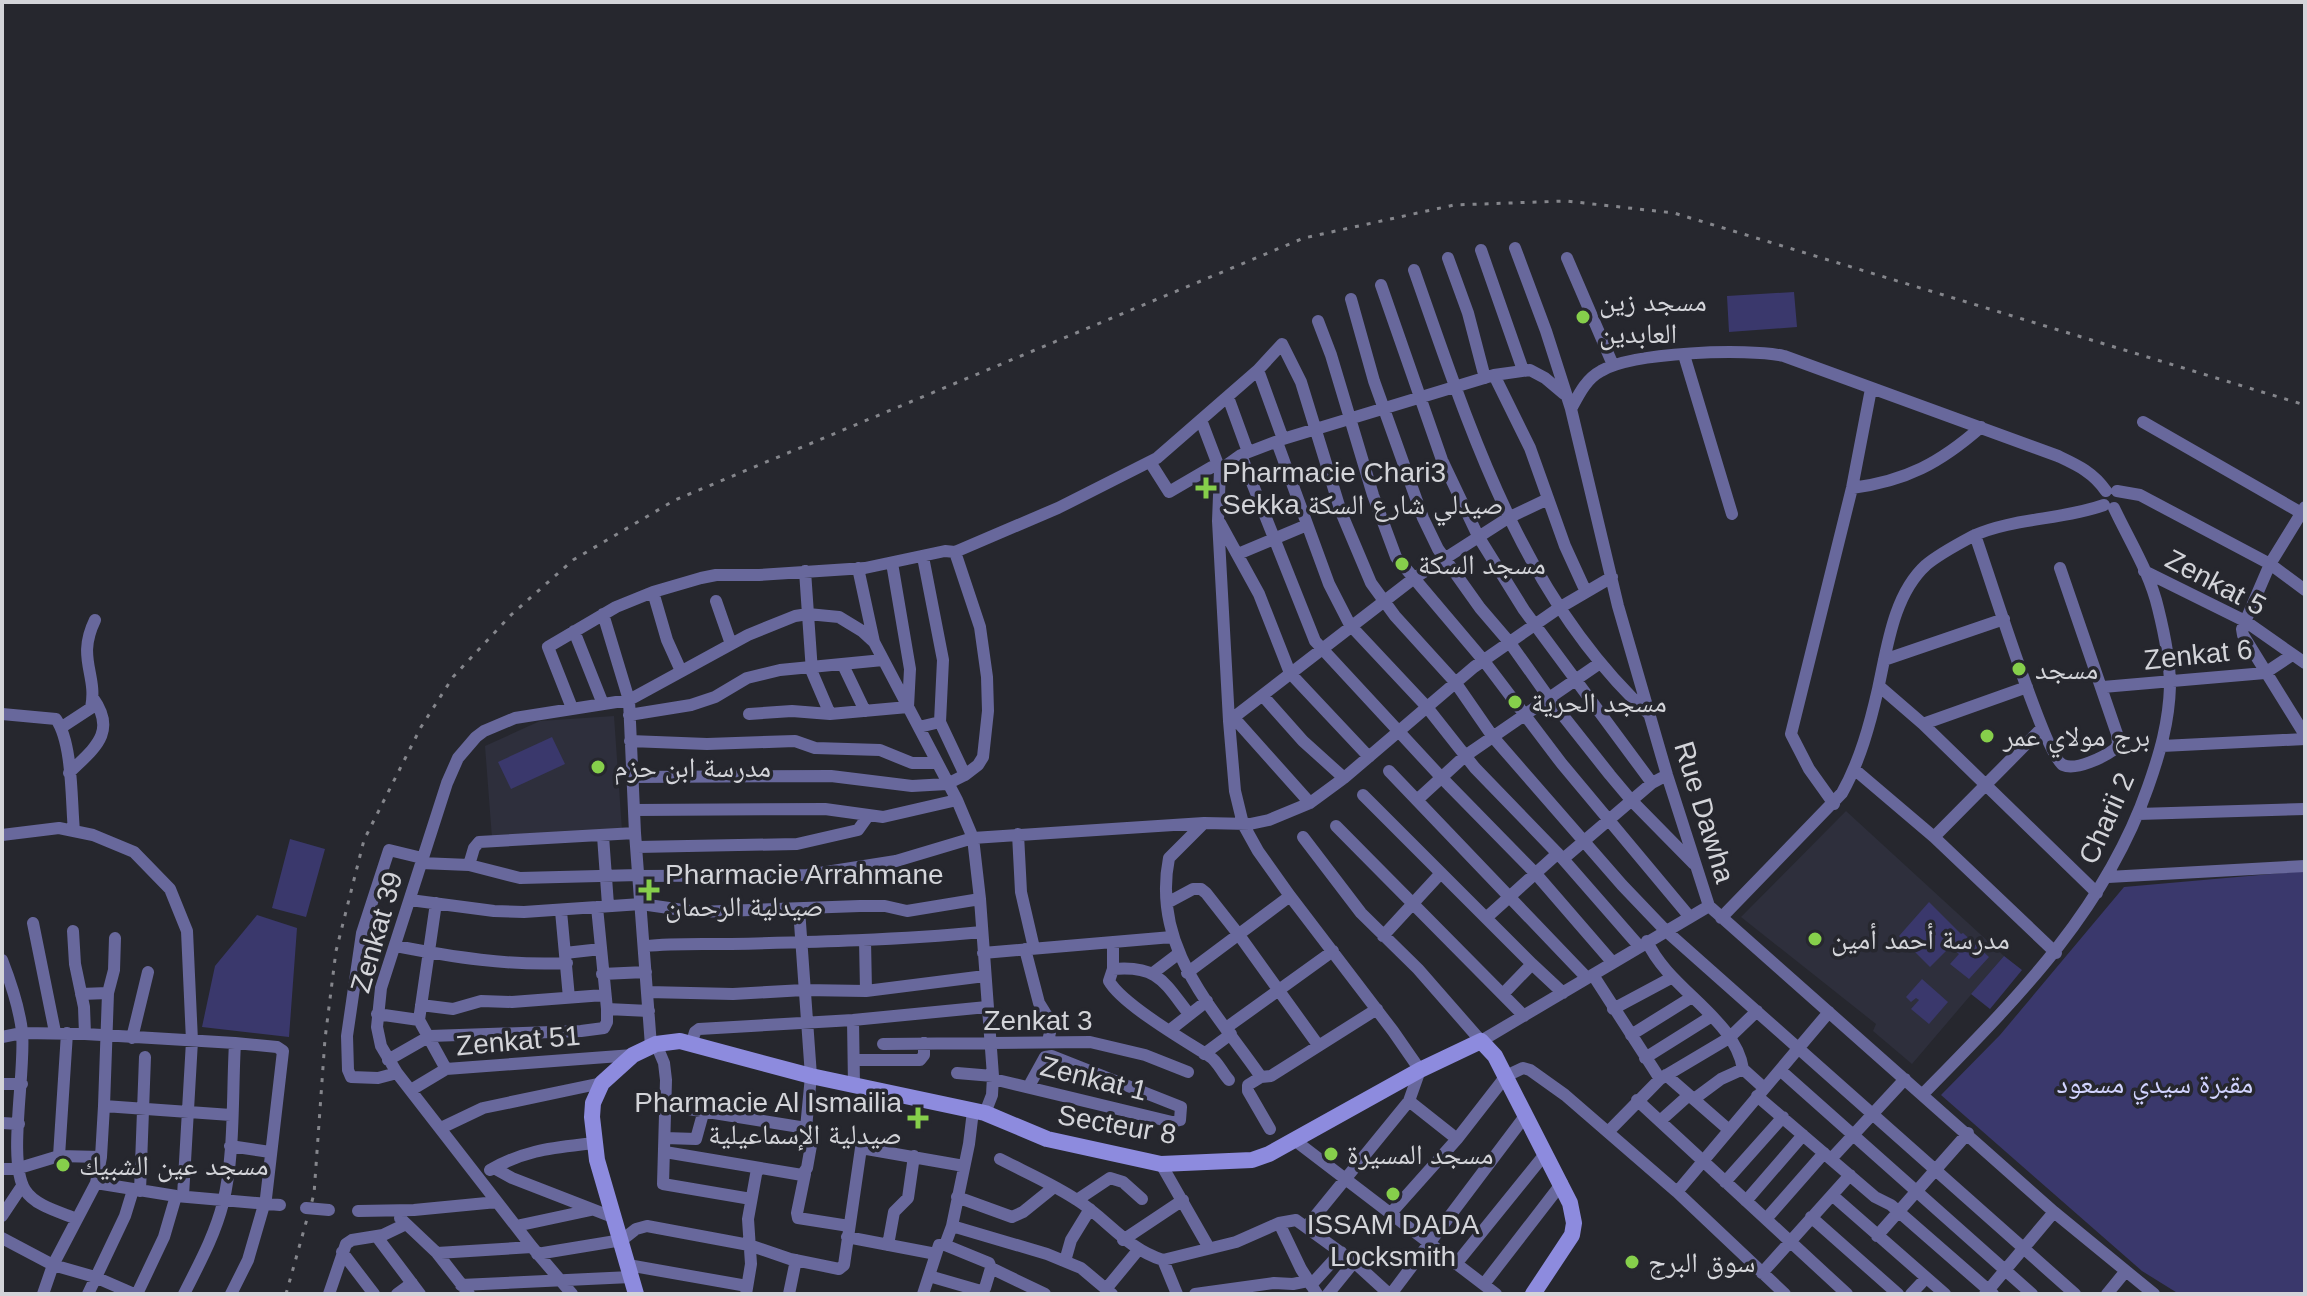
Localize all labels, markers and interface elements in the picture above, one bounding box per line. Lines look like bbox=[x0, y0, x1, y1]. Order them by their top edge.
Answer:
place label: مسجد زين العابدين bbox=[1599, 286, 1707, 351]
marker: مسجد زين العابدين bbox=[1574, 308, 1592, 326]
place label: Pharmacie Chari3 Sekka صيدلي شارع السكة bbox=[1222, 457, 1504, 527]
marker: Pharmacie Chari3 Sekka صيدلي شارع السكة bbox=[1197, 479, 1215, 497]
street label: Zenkat 5 bbox=[2160, 543, 2271, 622]
place label: مسجد السكة bbox=[1418, 549, 1546, 580]
marker: مسجد السكة bbox=[1393, 555, 1411, 573]
street label: Zenkat 6 bbox=[2142, 633, 2254, 676]
place label: مسجد bbox=[2035, 654, 2098, 685]
marker: مسجد bbox=[2010, 660, 2028, 678]
place label: مسجد الحرية bbox=[1531, 687, 1667, 718]
marker: مسجد الحرية bbox=[1506, 693, 1524, 711]
place label: برج مولاي عمر bbox=[2002, 721, 2150, 759]
marker: برج مولاي عمر bbox=[1978, 727, 1996, 745]
street label: Rue Dawha bbox=[1668, 738, 1741, 887]
place label: مدرسة ابن حزم bbox=[614, 752, 771, 786]
marker: مدرسة ابن حزم bbox=[589, 758, 607, 776]
street label: Charii 2 bbox=[2073, 768, 2140, 869]
place label: Pharmacie Arrahmane صيدلية الرحمان bbox=[665, 859, 944, 923]
street label: Zenkat 39 bbox=[344, 868, 409, 996]
marker: Pharmacie Arrahmane صيدلية الرحمان bbox=[640, 881, 658, 899]
place label: مدرسة أحمد أمين bbox=[1831, 922, 2010, 957]
marker: مدرسة أحمد أمين bbox=[1806, 930, 1824, 948]
street label: Zenkat 3 bbox=[984, 1005, 1092, 1036]
street label: Zenkat 51 bbox=[455, 1020, 581, 1061]
street label: Zenkat 1 bbox=[1037, 1050, 1150, 1107]
park label: مقبرة سيدي مسعود bbox=[2057, 1068, 2253, 1106]
place label: Pharmacie Al Ismailia صيدلية الإسماعيلية bbox=[634, 1087, 902, 1151]
street label: Secteur 8 bbox=[1055, 1099, 1179, 1150]
marker: Pharmacie Al Ismailia صيدلية الإسماعيلية bbox=[909, 1109, 927, 1127]
place label: مسجد المسيرة bbox=[1347, 1139, 1494, 1170]
marker: مسجد المسيرة bbox=[1322, 1145, 1340, 1163]
place label: مسجد عين الشبيك bbox=[79, 1150, 268, 1183]
marker: مسجد عين الشبيك bbox=[54, 1156, 72, 1174]
marker: ISSAM DADA Locksmith bbox=[1384, 1185, 1402, 1203]
place label: ISSAM DADA Locksmith bbox=[1307, 1209, 1480, 1272]
place label: سوق البرج bbox=[1648, 1247, 1755, 1280]
marker: سوق البرج bbox=[1623, 1253, 1641, 1271]

